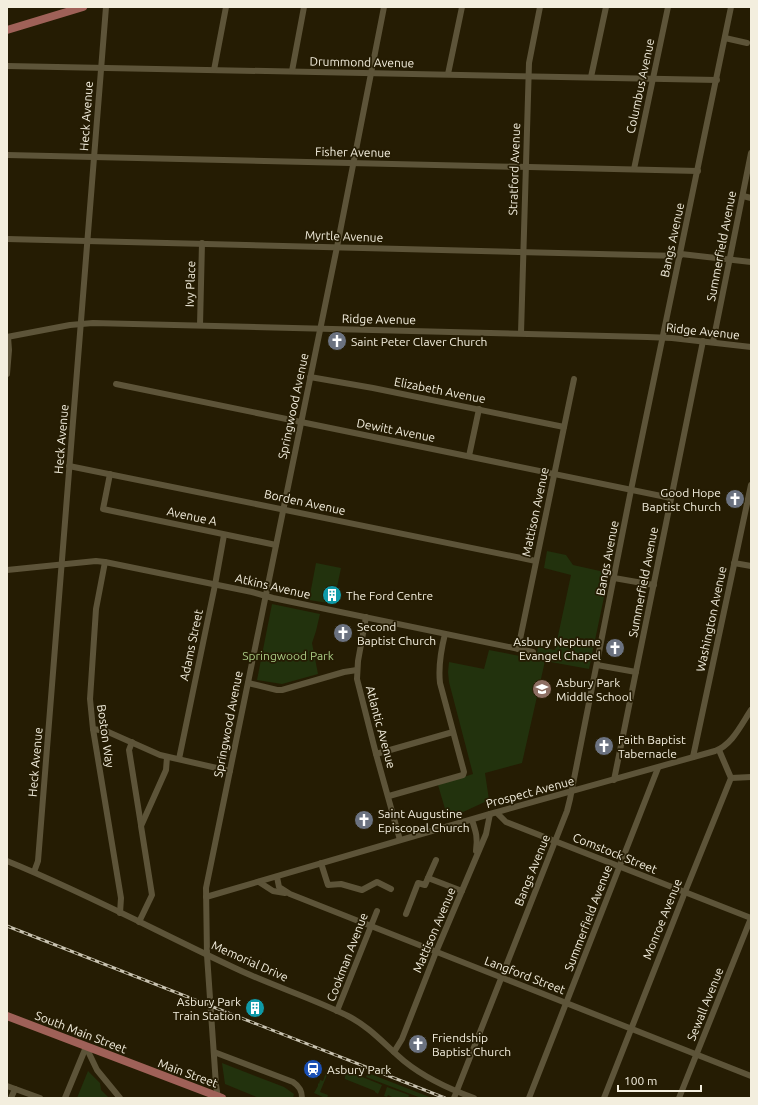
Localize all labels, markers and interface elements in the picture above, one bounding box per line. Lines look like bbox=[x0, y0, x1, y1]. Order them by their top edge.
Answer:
street label: Columbus Avenue bbox=[624, 37, 656, 135]
street label: Drummond Avenue bbox=[310, 55, 414, 69]
street label: Heck Avenue bbox=[77, 81, 95, 151]
street label: Stratford Avenue bbox=[506, 122, 522, 216]
street label: Fisher Avenue bbox=[315, 145, 391, 159]
street label: Summerfield Avenue bbox=[704, 190, 738, 302]
street label: Bangs Avenue bbox=[658, 202, 686, 278]
street label: Myrtle Avenue bbox=[305, 228, 383, 244]
street label: Ivy Place bbox=[183, 261, 197, 307]
street label: Ridge Avenue bbox=[342, 312, 416, 326]
street label: Ridge Avenue bbox=[665, 321, 741, 341]
church icon: Saint Peter Claver Church bbox=[326, 330, 348, 352]
place label: Saint Peter Claver Church bbox=[351, 335, 487, 348]
street label: Springwood Avenue bbox=[275, 352, 311, 460]
street label: Elizabeth Avenue bbox=[393, 375, 487, 405]
street label: Heck Avenue bbox=[51, 404, 71, 474]
street label: Dewitt Avenue bbox=[356, 416, 436, 444]
street label: Mattison Avenue bbox=[519, 466, 551, 558]
place label: Good Hope Baptist Church bbox=[642, 486, 721, 513]
street label: Borden Avenue bbox=[263, 487, 347, 517]
church icon: Good Hope Baptist Church bbox=[724, 488, 746, 510]
street label: Avenue A bbox=[166, 504, 218, 528]
street label: Bangs Avenue bbox=[593, 519, 621, 597]
street label: Summerfield Avenue bbox=[626, 526, 660, 638]
street label: Washington Avenue bbox=[693, 565, 729, 673]
street label: Atkins Avenue bbox=[234, 571, 312, 601]
building icon: The Ford Centre bbox=[321, 584, 343, 606]
place label: The Ford Centre bbox=[346, 589, 433, 602]
street label: Adams Street bbox=[177, 608, 205, 682]
place label: Second Baptist Church bbox=[357, 620, 436, 647]
church icon: Second Baptist Church bbox=[332, 622, 354, 644]
place label: Asbury Neptune Evangel Chapel bbox=[513, 635, 601, 662]
church icon: Asbury Neptune Evangel Chapel bbox=[604, 637, 626, 659]
park label: Springwood Park bbox=[242, 649, 334, 662]
street label: Springwood Avenue bbox=[211, 670, 245, 778]
place label: Asbury Park Middle School bbox=[556, 676, 632, 703]
school or university icon: Asbury Park Middle School bbox=[531, 678, 553, 700]
street label: Atlantic Avenue bbox=[364, 684, 398, 770]
street label: Boston Way bbox=[95, 703, 117, 769]
street label: Heck Avenue bbox=[25, 727, 45, 797]
place label: Faith Baptist Tabernacle bbox=[618, 733, 686, 760]
church icon: Faith Baptist Tabernacle bbox=[593, 735, 615, 757]
street label: Prospect Avenue bbox=[484, 774, 576, 810]
place label: Saint Augustine Episcopal Church bbox=[378, 807, 470, 834]
church icon: Saint Augustine Episcopal Church bbox=[353, 809, 375, 831]
street label: Comstock Street bbox=[571, 830, 659, 876]
street label: Bangs Avenue bbox=[512, 832, 552, 908]
street label: Summerfield Avenue bbox=[562, 863, 614, 973]
street label: Monroe Avenue bbox=[640, 877, 684, 961]
street label: Mattison Avenue bbox=[410, 885, 458, 975]
street label: Cookman Avenue bbox=[324, 911, 370, 1003]
street label: Memorial Drive bbox=[210, 938, 290, 984]
street label: Langford Street bbox=[483, 954, 567, 996]
street label: Sewall Avenue bbox=[684, 965, 726, 1043]
place label: Asbury Park Train Station bbox=[173, 995, 241, 1022]
building icon: Asbury Park Train Station bbox=[244, 997, 266, 1019]
street label: South Main Street bbox=[33, 1009, 129, 1056]
place label: Friendship Baptist Church bbox=[432, 1031, 511, 1058]
church icon: Friendship Baptist Church bbox=[407, 1033, 429, 1055]
street label: Main Street bbox=[156, 1056, 220, 1090]
station icon: Asbury Park bbox=[302, 1058, 324, 1080]
place label: Asbury Park bbox=[327, 1063, 391, 1076]
scale bar bbox=[618, 1067, 701, 1093]
text: 100 m bbox=[624, 1074, 657, 1087]

